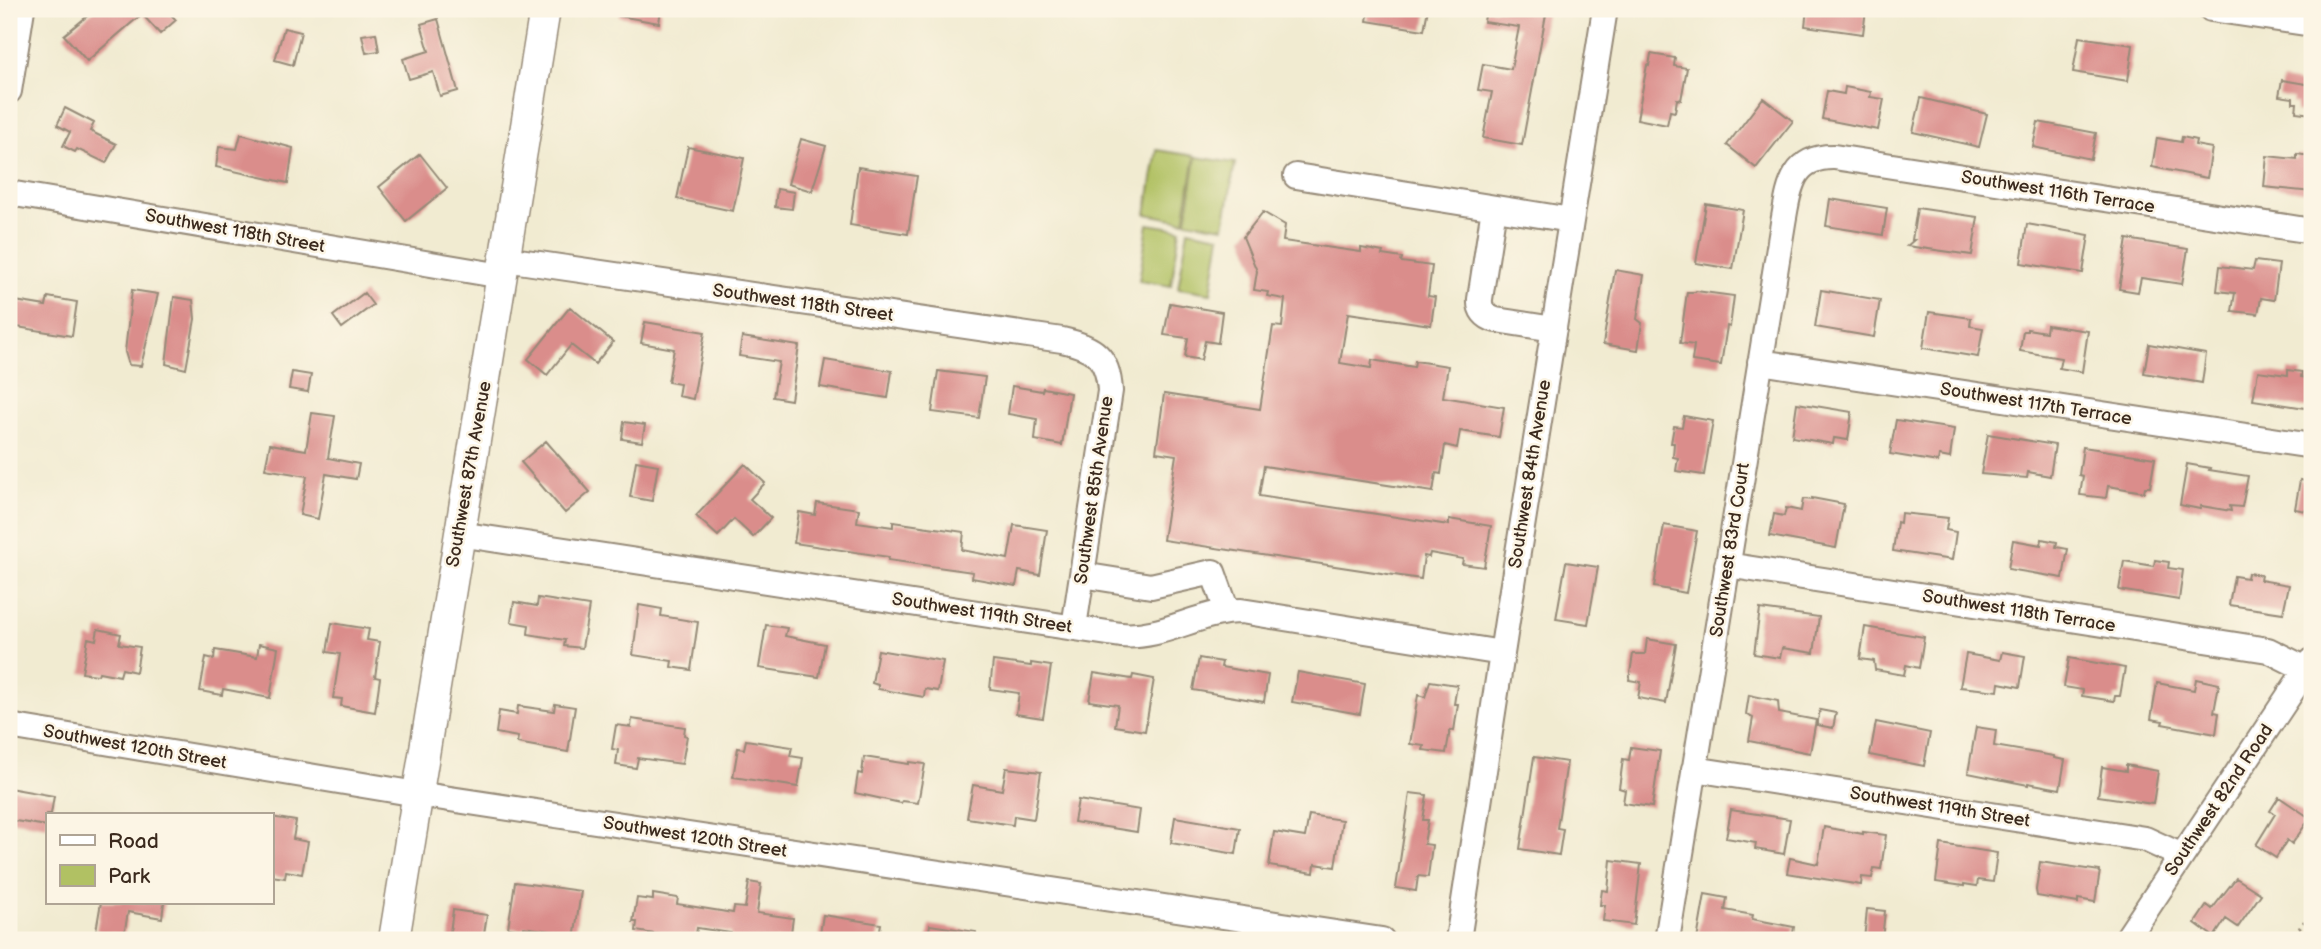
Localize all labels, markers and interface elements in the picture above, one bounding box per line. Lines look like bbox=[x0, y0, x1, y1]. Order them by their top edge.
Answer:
street label: Southwest 116th Terrace bbox=[1960, 166, 2157, 218]
street label: Southwest 118th Street bbox=[144, 205, 327, 257]
street label: Southwest 118th Street bbox=[711, 280, 895, 326]
street label: Southwest 84th Avenue bbox=[1505, 378, 1555, 570]
street label: Southwest 117th Terrace bbox=[1939, 378, 2134, 430]
street label: Southwest 87th Avenue bbox=[442, 379, 496, 569]
street label: Southwest 85th Avenue bbox=[1070, 394, 1118, 585]
street label: Southwest 83rd Court bbox=[1706, 461, 1754, 639]
street label: Southwest 118th Terrace bbox=[1921, 585, 2117, 637]
street label: Southwest 119th Street bbox=[890, 588, 1074, 638]
street label: Southwest 82nd Road bbox=[2160, 720, 2278, 880]
street label: Southwest 120th Street bbox=[42, 721, 229, 774]
street label: Southwest 119th Street bbox=[1848, 782, 2032, 832]
street label: Southwest 120th Street bbox=[602, 812, 789, 862]
legend bbox=[46, 813, 273, 904]
text: Road bbox=[108, 829, 159, 854]
text: Park bbox=[108, 864, 151, 889]

